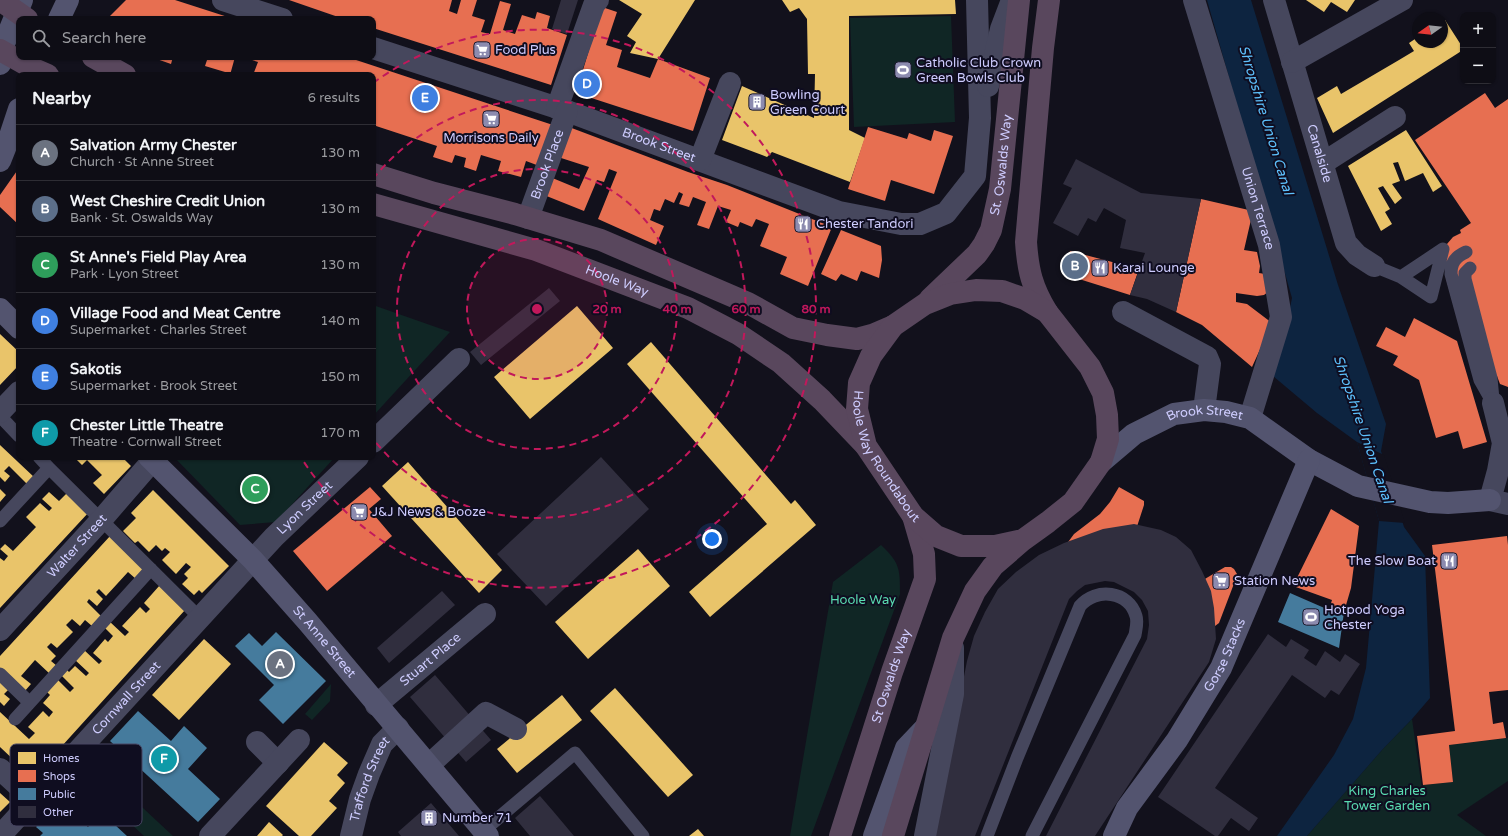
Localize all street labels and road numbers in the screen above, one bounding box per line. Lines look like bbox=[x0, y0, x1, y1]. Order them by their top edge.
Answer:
street label: St. Oswalds Way bbox=[986, 114, 1015, 217]
street label: Canalside bbox=[1303, 122, 1336, 184]
street label: Brook Street bbox=[620, 124, 698, 166]
street label: Brook Place bbox=[527, 127, 568, 202]
street label: Union Terrace bbox=[1238, 165, 1278, 251]
street label: Hoole Way bbox=[583, 262, 651, 300]
street label: Hoole Way Roundabout bbox=[849, 390, 923, 526]
street label: Brook Street bbox=[1164, 402, 1245, 425]
street label: Lyon Street bbox=[274, 478, 336, 538]
street label: Walter Street bbox=[44, 511, 111, 581]
street label: St Anne Street bbox=[289, 603, 359, 681]
street label: Gorse Stacks bbox=[1200, 616, 1249, 695]
street label: St Oswalds Way bbox=[868, 627, 915, 725]
street label: Stuart Place bbox=[397, 629, 464, 690]
street label: Cornwall Street bbox=[89, 658, 164, 738]
street label: Trafford Street bbox=[347, 733, 393, 824]

